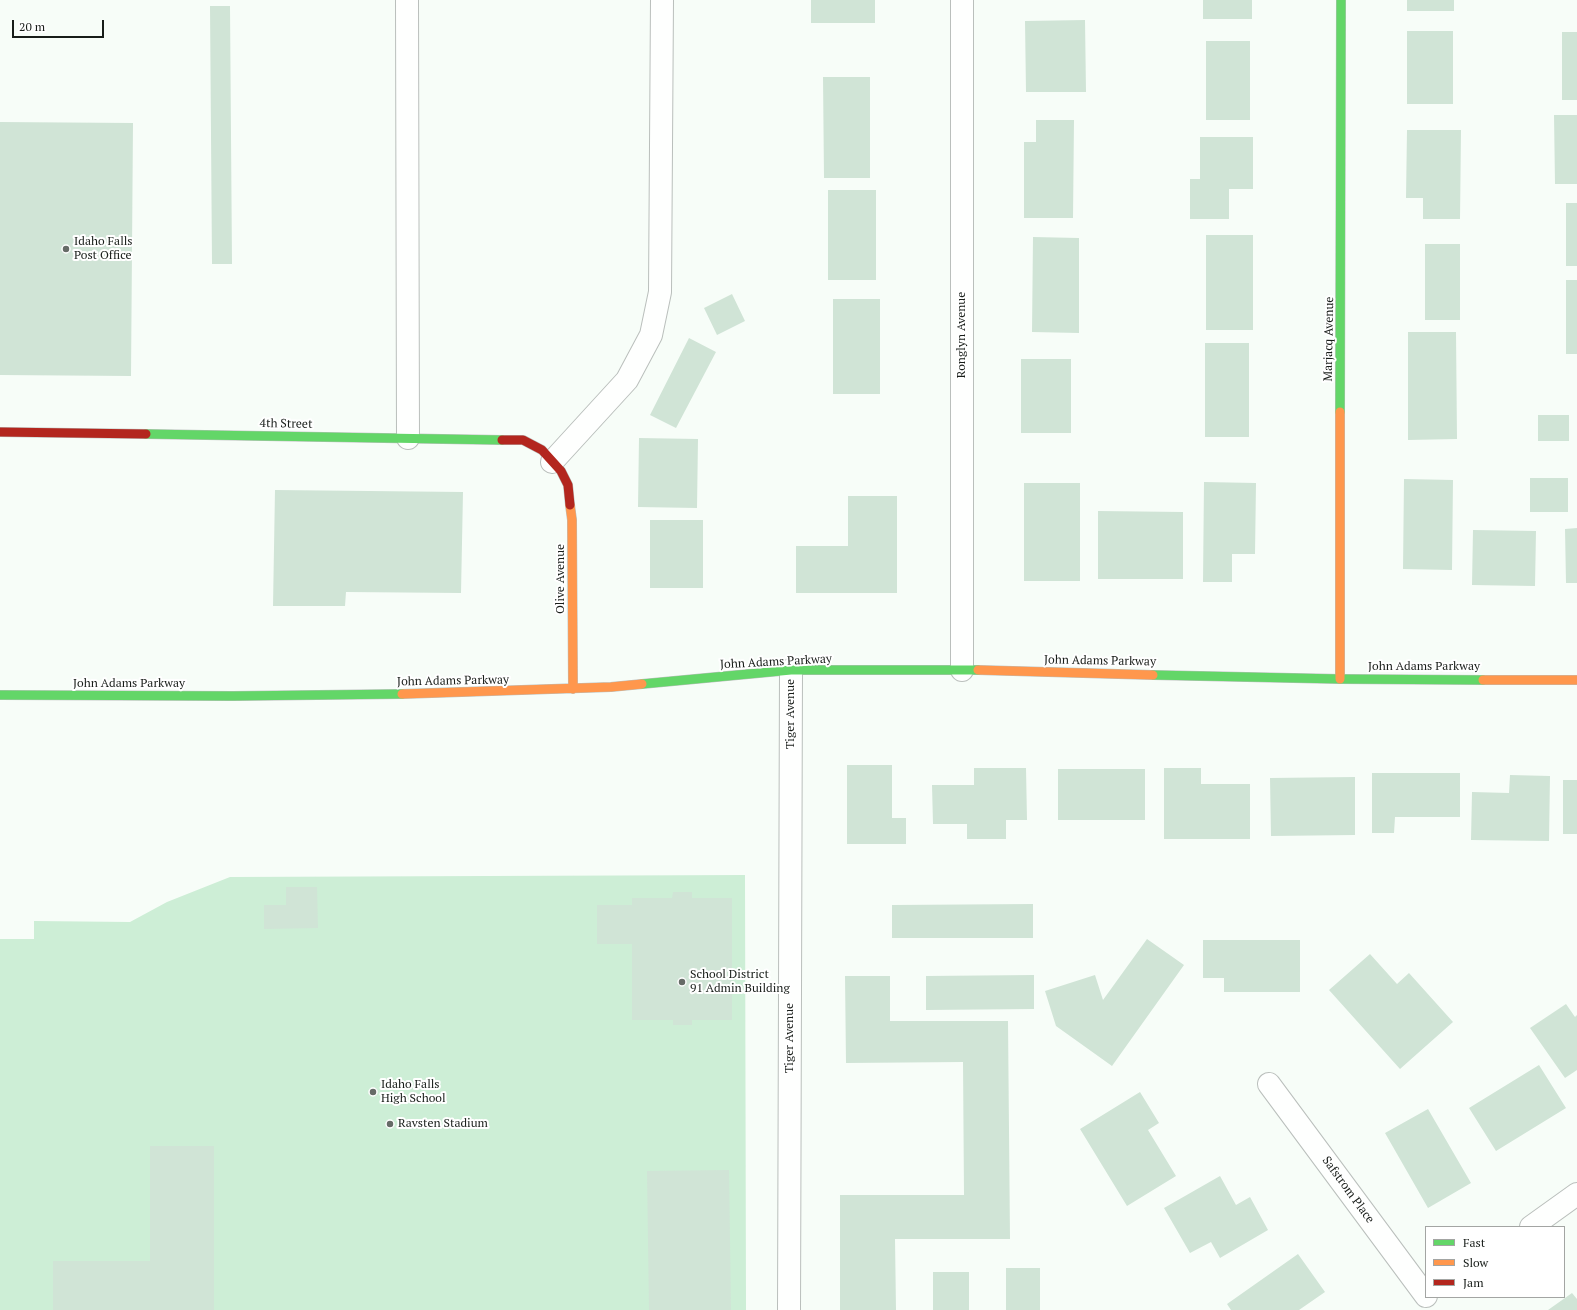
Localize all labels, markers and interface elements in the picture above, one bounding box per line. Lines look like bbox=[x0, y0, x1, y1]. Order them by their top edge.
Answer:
scale bar bbox=[14, 12, 106, 38]
text: 20 m bbox=[19, 19, 45, 34]
place label: Idaho Falls Post Office bbox=[74, 235, 133, 263]
marker: Idaho Falls Post Office bbox=[61, 244, 71, 254]
street label: Ronglyn Avenue bbox=[955, 292, 969, 378]
street label: Marjacq Avenue bbox=[1321, 297, 1337, 381]
street label: 4th Street bbox=[259, 416, 313, 432]
street label: Olive Avenue bbox=[554, 544, 568, 614]
street label: John Adams Parkway bbox=[720, 652, 832, 672]
street label: John Adams Parkway bbox=[1044, 653, 1156, 669]
street label: John Adams Parkway bbox=[1368, 660, 1480, 674]
street label: John Adams Parkway bbox=[397, 673, 509, 689]
street label: John Adams Parkway bbox=[73, 677, 185, 691]
street label: Tiger Avenue bbox=[784, 679, 798, 749]
place label: School District 91 Admin Building bbox=[690, 968, 790, 996]
marker: School District 91 Admin Building bbox=[677, 977, 687, 987]
street label: Tiger Avenue bbox=[783, 1003, 797, 1073]
place label: Idaho Falls High School bbox=[381, 1078, 446, 1106]
marker: Idaho Falls High School bbox=[368, 1087, 378, 1097]
place label: Ravsten Stadium bbox=[398, 1117, 488, 1131]
marker: Ravsten Stadium bbox=[385, 1119, 395, 1129]
street label: Safstrom Place bbox=[1319, 1154, 1377, 1226]
legend bbox=[1425, 1226, 1565, 1298]
text: Fast bbox=[1463, 1235, 1485, 1250]
text: Slow bbox=[1463, 1255, 1488, 1270]
text: Jam bbox=[1463, 1275, 1484, 1290]

